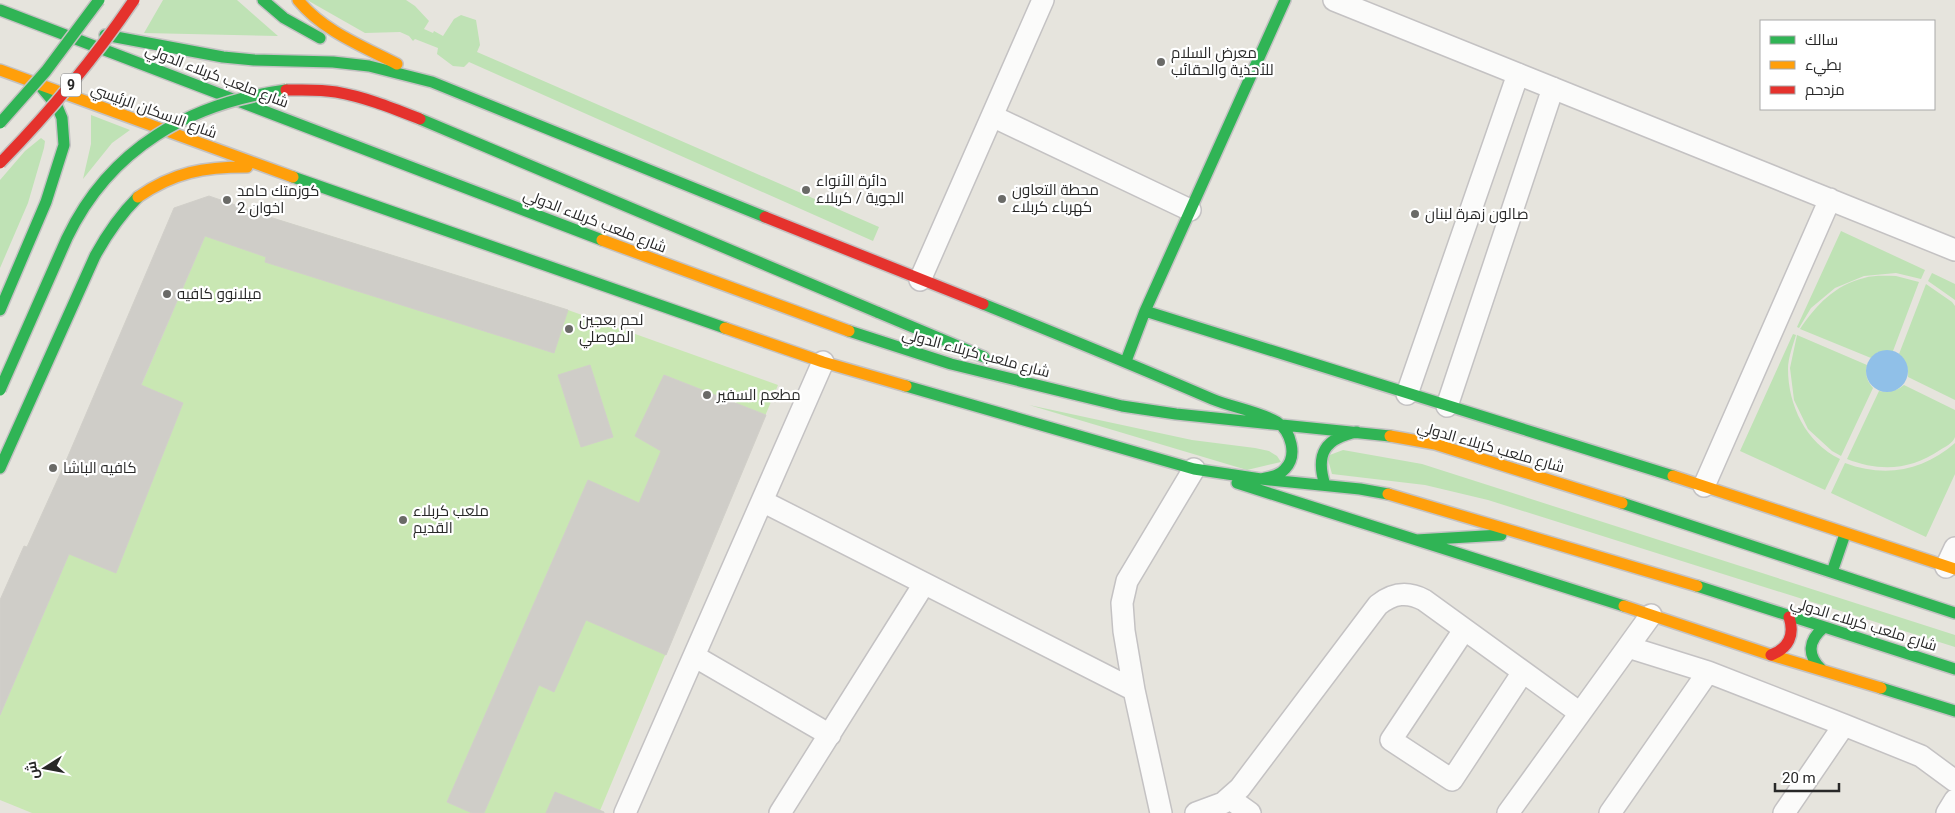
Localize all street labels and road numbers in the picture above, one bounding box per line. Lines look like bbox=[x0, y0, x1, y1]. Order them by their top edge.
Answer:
street label: شارع ملعب كربلاء الدولي bbox=[142, 40, 291, 114]
road number: 9 bbox=[61, 74, 81, 96]
street label: شارع الاسكان الرئيسي bbox=[88, 80, 219, 145]
street label: شارع ملعب كربلاء الدولي bbox=[520, 185, 669, 259]
street label: شارع ملعب كربلاء الدولي bbox=[899, 325, 1052, 384]
street label: شارع ملعب كربلاء الدولي bbox=[1415, 417, 1567, 479]
street label: شارع ملعب كربلاء الدولي bbox=[1788, 593, 1939, 658]

